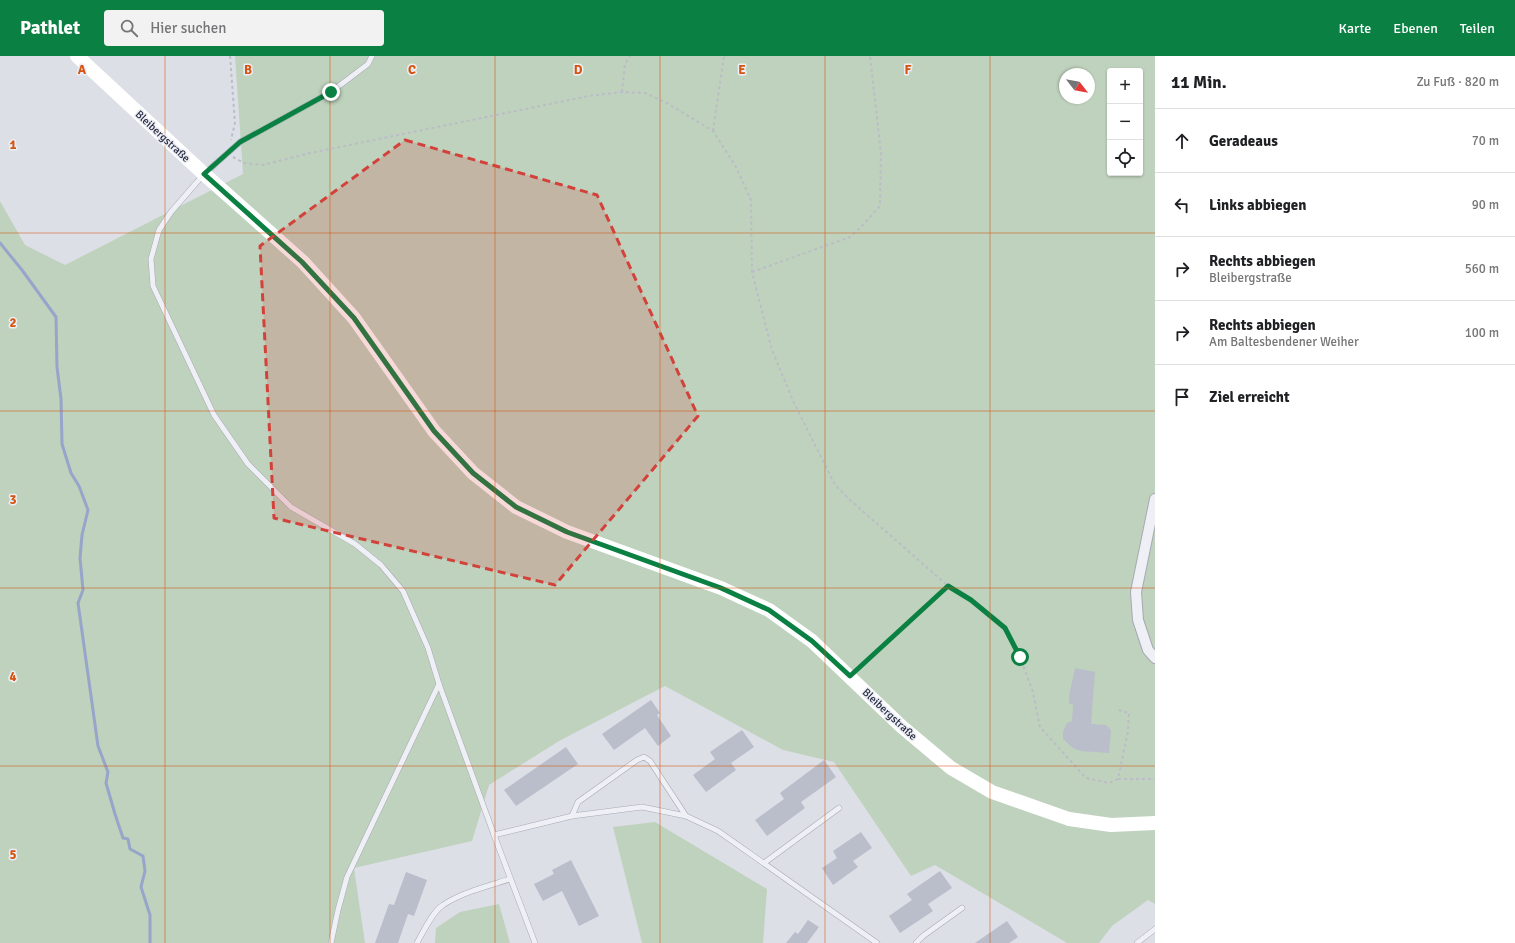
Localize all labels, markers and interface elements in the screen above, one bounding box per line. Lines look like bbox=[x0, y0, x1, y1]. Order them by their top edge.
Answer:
search box bbox=[104, 10, 384, 46]
text: Pathlet bbox=[20, 16, 80, 40]
icon: search bbox=[118, 17, 140, 39]
text: Hier suchen bbox=[150, 19, 226, 37]
text: Karte bbox=[1339, 20, 1371, 37]
text: Ebenen bbox=[1393, 20, 1438, 37]
text: Teilen bbox=[1460, 20, 1495, 37]
text: A bbox=[78, 62, 87, 78]
text: B bbox=[244, 62, 252, 78]
text: C bbox=[408, 62, 416, 78]
text: D bbox=[574, 62, 583, 78]
text: E bbox=[738, 62, 746, 78]
text: F bbox=[905, 62, 912, 78]
north arrow bbox=[1059, 68, 1095, 104]
map controls bbox=[1107, 68, 1143, 176]
button: + bbox=[1107, 68, 1143, 104]
text: 11 Min. bbox=[1171, 72, 1227, 93]
text: Zu Fuß · 820 m bbox=[1416, 74, 1499, 90]
route end bbox=[322, 83, 340, 101]
button: − bbox=[1107, 104, 1143, 140]
street label: Bleibergstraße bbox=[133, 108, 193, 165]
icon: ahead bbox=[1171, 130, 1193, 152]
text: Geradeaus bbox=[1209, 132, 1278, 150]
text: 70 m bbox=[1472, 133, 1499, 149]
text: 1 bbox=[9, 137, 17, 153]
button: locate bbox=[1107, 140, 1143, 176]
icon: left bbox=[1171, 194, 1193, 216]
text: Links abbiegen bbox=[1209, 196, 1306, 214]
text: 90 m bbox=[1472, 197, 1499, 213]
text: Rechts abbiegen bbox=[1209, 252, 1316, 270]
icon: right bbox=[1171, 258, 1193, 280]
text: 560 m bbox=[1465, 261, 1499, 277]
text: Bleibergstraße bbox=[1209, 270, 1292, 286]
text: 2 bbox=[9, 315, 17, 331]
text: Rechts abbiegen bbox=[1209, 316, 1316, 334]
icon: right bbox=[1171, 322, 1193, 344]
text: 100 m bbox=[1465, 325, 1499, 341]
text: Am Baltesbendener Weiher bbox=[1209, 334, 1359, 350]
icon: arrive bbox=[1171, 386, 1193, 408]
text: Ziel erreicht bbox=[1209, 388, 1290, 406]
text: 3 bbox=[9, 492, 17, 508]
route start bbox=[1011, 648, 1029, 666]
text: 4 bbox=[9, 669, 17, 685]
street label: Bleibergstraße bbox=[860, 686, 920, 743]
text: 5 bbox=[9, 847, 17, 863]

